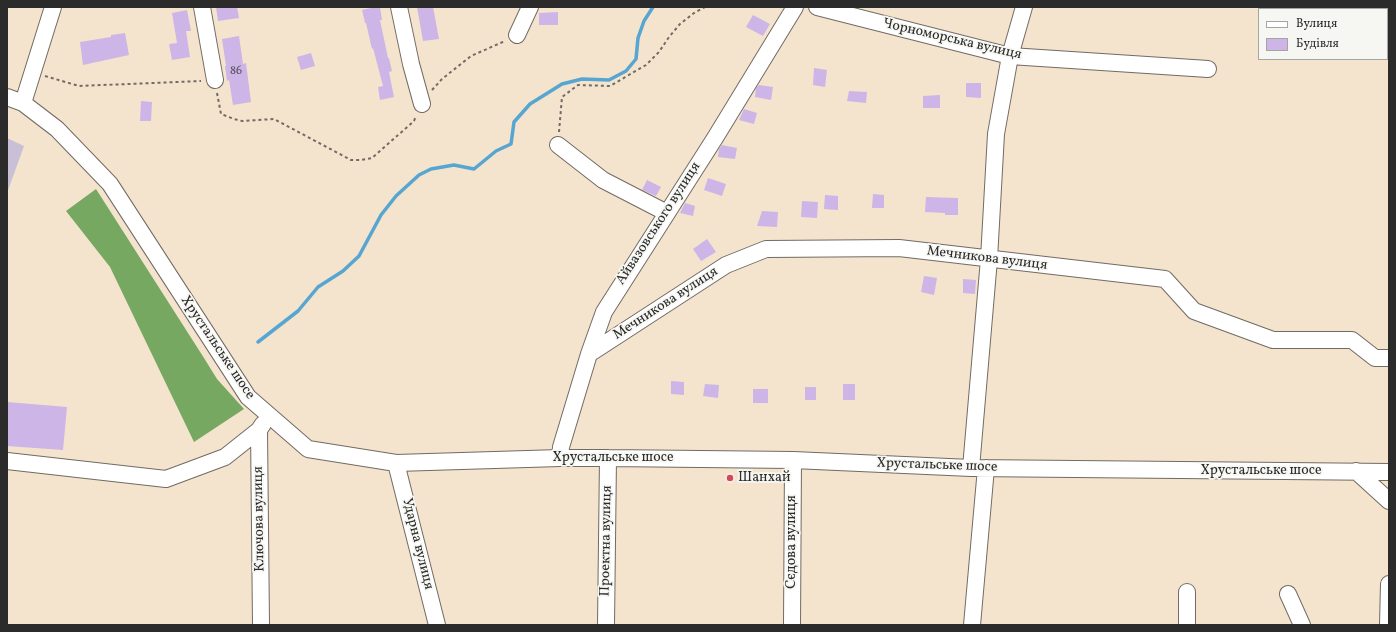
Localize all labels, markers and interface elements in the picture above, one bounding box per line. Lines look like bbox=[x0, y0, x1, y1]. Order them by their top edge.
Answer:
legend bbox=[1258, 8, 1388, 60]
street label: Чорноморська вулиця bbox=[881, 16, 1023, 64]
text: Вулиця bbox=[1296, 16, 1337, 32]
text: Будівля bbox=[1296, 36, 1339, 52]
house number: 86 bbox=[230, 65, 242, 79]
street label: Айвазовського вулиця bbox=[613, 160, 705, 288]
street label: Мечникова вулиця bbox=[926, 243, 1048, 275]
street label: Мечникова вулиця bbox=[611, 264, 721, 344]
street label: Хрустальське шосе bbox=[176, 293, 258, 403]
street label: Хрустальське шосе bbox=[552, 450, 674, 466]
street label: Хрустальське шосе bbox=[876, 455, 998, 477]
street label: Хрустальське шосе bbox=[1200, 463, 1322, 479]
street label: Ключова вулиця bbox=[251, 466, 269, 572]
place label: Шанхай bbox=[738, 470, 790, 486]
marker: Шанхай bbox=[725, 473, 735, 483]
street label: Проектна вулиця bbox=[598, 485, 616, 597]
street label: Сєдова вулиця bbox=[784, 495, 800, 589]
street label: Ударна вулиця bbox=[398, 496, 436, 592]

